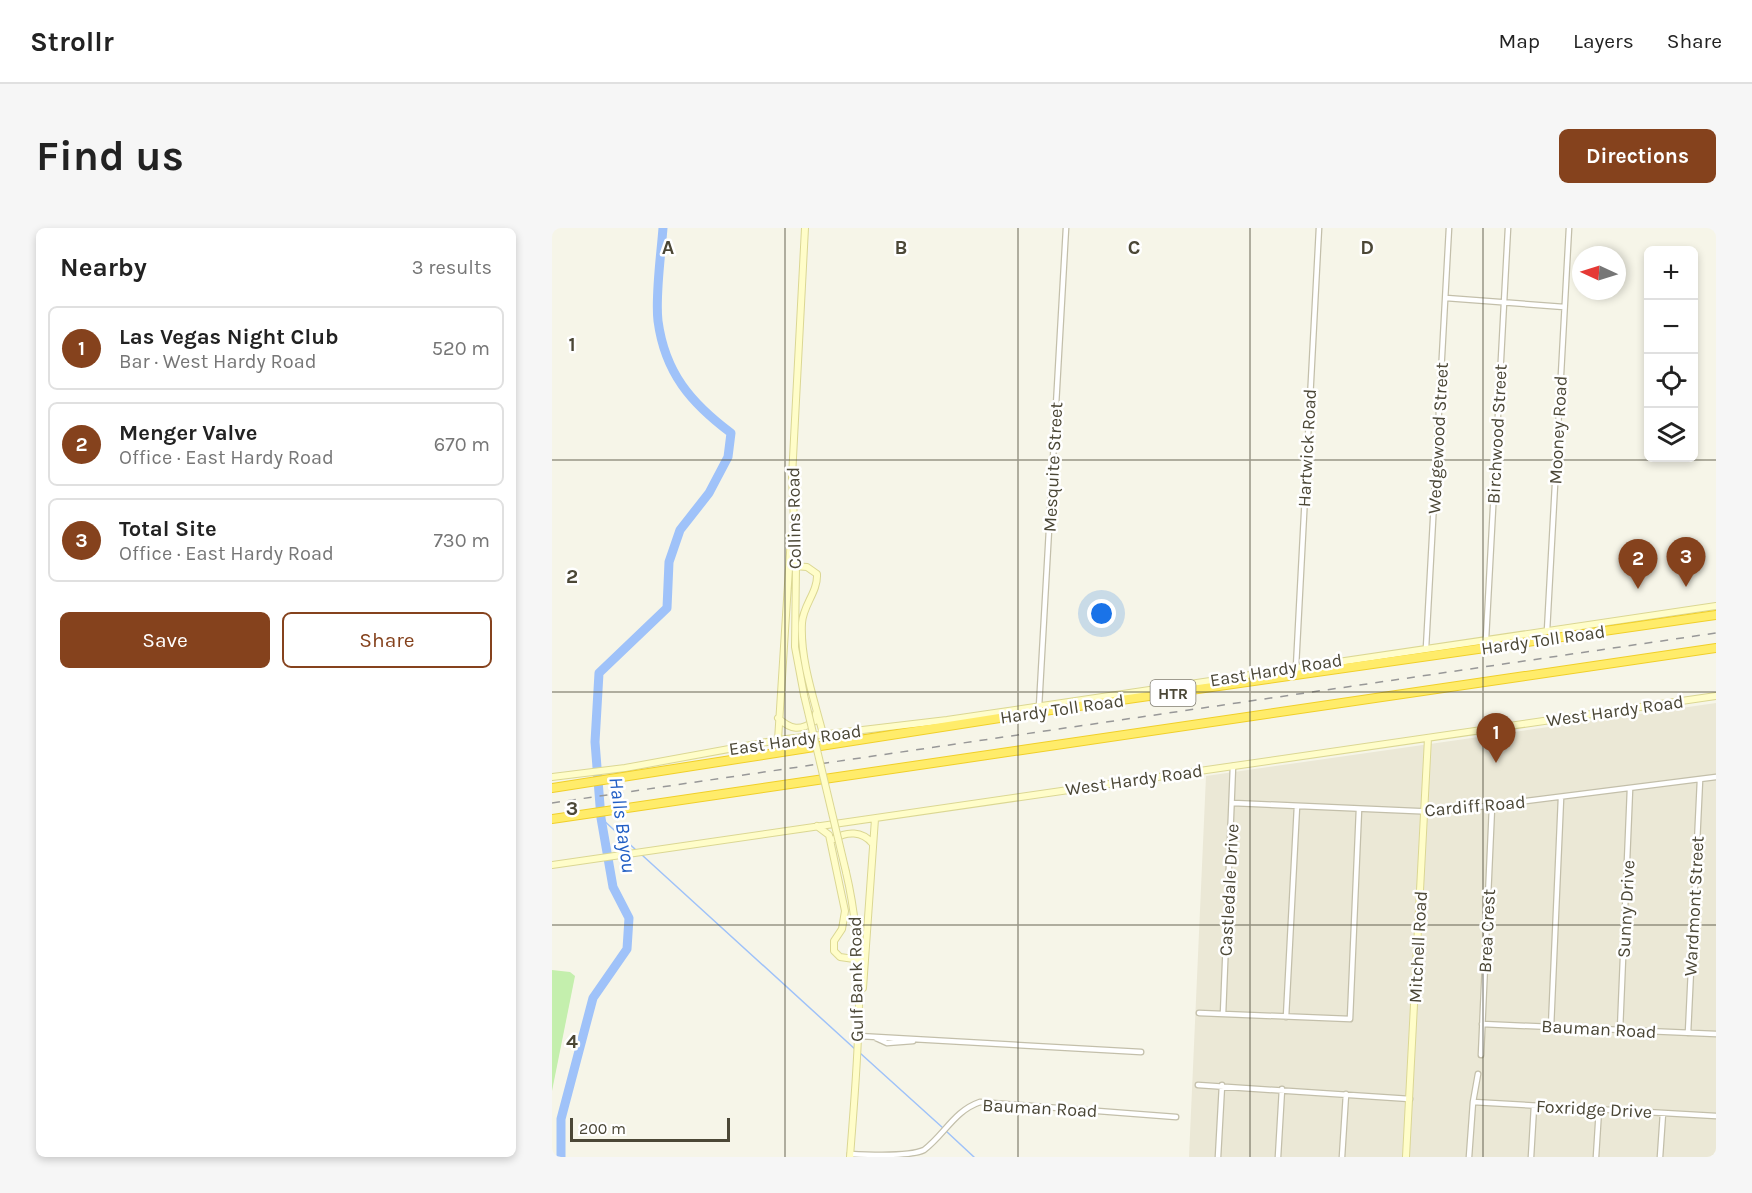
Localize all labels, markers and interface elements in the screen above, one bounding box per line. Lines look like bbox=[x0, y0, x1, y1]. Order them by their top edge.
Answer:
text: Strollr bbox=[30, 25, 114, 58]
text: Map bbox=[1498, 29, 1540, 53]
text: Layers bbox=[1573, 29, 1634, 53]
text: Share bbox=[1667, 29, 1722, 53]
button: Directions bbox=[1559, 129, 1716, 183]
text: Find us bbox=[36, 131, 184, 181]
text: A bbox=[662, 236, 675, 259]
text: B bbox=[895, 236, 907, 259]
text: C bbox=[1128, 236, 1140, 259]
text: D bbox=[1360, 236, 1374, 259]
north arrow bbox=[1572, 246, 1626, 300]
map controls bbox=[1644, 246, 1698, 462]
button: + bbox=[1644, 246, 1698, 300]
text: Nearby bbox=[60, 252, 147, 283]
text: 3 results bbox=[412, 256, 492, 279]
button: − bbox=[1644, 300, 1698, 354]
text: Las Vegas Night Club bbox=[119, 324, 338, 350]
text: 1 bbox=[568, 333, 576, 356]
text: 1 bbox=[78, 337, 85, 360]
text: 520 m bbox=[432, 337, 490, 360]
text: Bar · West Hardy Road bbox=[119, 350, 317, 373]
button: locate bbox=[1644, 354, 1698, 408]
street label: Wedgewood Street bbox=[1423, 361, 1453, 514]
street label: Birchwood Street bbox=[1482, 363, 1512, 505]
street label: Mooney Road bbox=[1544, 375, 1572, 485]
street label: Hartwick Road bbox=[1293, 388, 1321, 508]
street label: Mesquite Street bbox=[1039, 401, 1067, 533]
button: layers bbox=[1644, 408, 1698, 462]
text: Menger Valve bbox=[119, 420, 257, 446]
text: 2 bbox=[75, 433, 88, 456]
text: 670 m bbox=[434, 433, 490, 456]
text: Office · East Hardy Road bbox=[119, 446, 334, 469]
street label: Collins Road bbox=[782, 467, 806, 569]
text: Total Site bbox=[119, 516, 217, 542]
text: 3 bbox=[75, 529, 88, 552]
text: 730 m bbox=[433, 529, 490, 552]
pin: 3 bbox=[1666, 538, 1706, 587]
pin: 2 bbox=[1618, 540, 1658, 589]
text: Office · East Hardy Road bbox=[119, 542, 334, 565]
text: 2 bbox=[566, 565, 578, 588]
your location bbox=[1087, 599, 1116, 628]
button: Save bbox=[60, 612, 270, 668]
button: Share bbox=[282, 612, 492, 668]
street label: Hardy Toll Road bbox=[1480, 620, 1606, 660]
street label: East Hardy Road bbox=[1208, 649, 1344, 691]
road number: HTR bbox=[1150, 680, 1196, 706]
street label: Hardy Toll Road bbox=[999, 689, 1125, 729]
street label: West Hardy Road bbox=[1545, 690, 1685, 732]
pin: 1 bbox=[1476, 714, 1516, 763]
street label: East Hardy Road bbox=[727, 720, 863, 760]
street label: West Hardy Road bbox=[1064, 759, 1204, 801]
water label: Halls Bayou bbox=[604, 776, 641, 875]
street label: Cardiff Road bbox=[1423, 791, 1527, 821]
text: 3 bbox=[566, 797, 578, 820]
street label: Castledale Drive bbox=[1215, 823, 1243, 957]
street label: Wardmont Street bbox=[1679, 835, 1709, 977]
street label: Sunny Drive bbox=[1612, 859, 1640, 959]
street label: Brea Crest bbox=[1474, 888, 1500, 974]
street label: Mitchell Road bbox=[1404, 890, 1432, 1004]
street label: Gulf Bank Road bbox=[844, 916, 868, 1042]
street label: Bauman Road bbox=[1541, 1015, 1657, 1043]
text: 4 bbox=[566, 1030, 578, 1053]
street label: Bauman Road bbox=[982, 1094, 1098, 1122]
street label: Foxridge Drive bbox=[1535, 1095, 1653, 1123]
scale bar bbox=[570, 1115, 730, 1142]
text: 200 m bbox=[579, 1119, 626, 1138]

